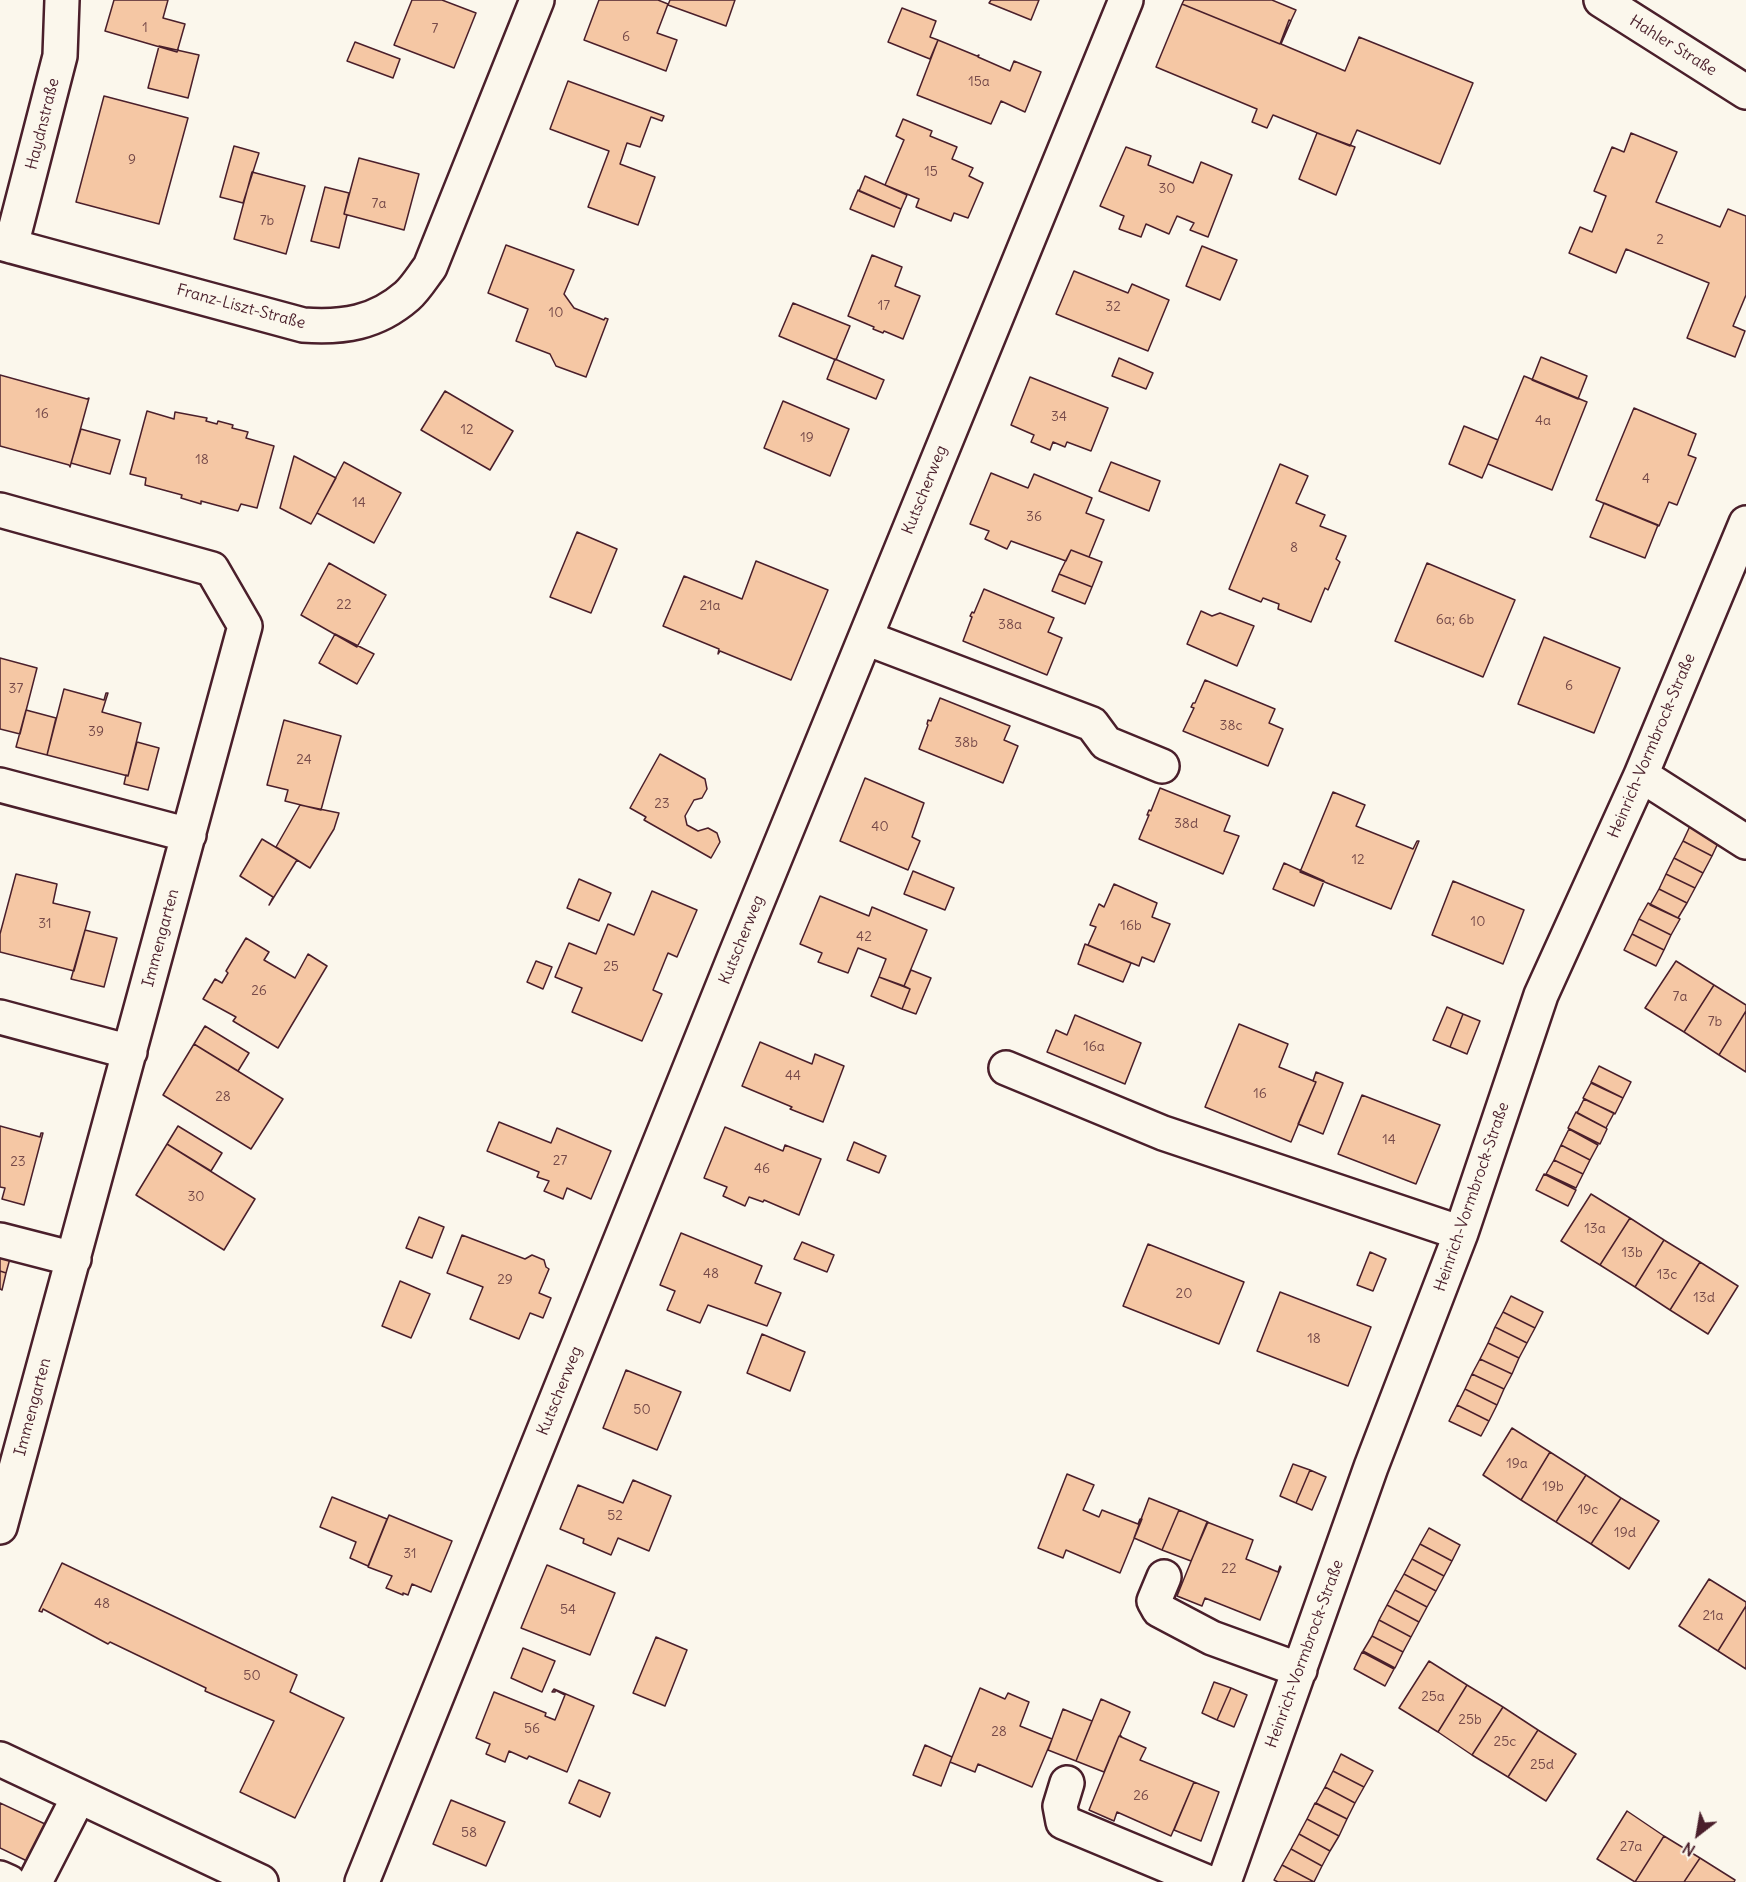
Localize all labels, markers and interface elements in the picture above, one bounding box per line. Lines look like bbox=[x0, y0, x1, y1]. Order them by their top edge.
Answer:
street label: Hahler Straße bbox=[1626, 12, 1720, 80]
house number: 1 bbox=[142, 20, 148, 36]
house number: 7 bbox=[432, 21, 438, 37]
house number: 6 bbox=[622, 29, 630, 45]
house number: 15a bbox=[968, 74, 990, 90]
street label: Haydnstraße bbox=[22, 76, 64, 172]
house number: 9 bbox=[128, 152, 136, 168]
house number: 15 bbox=[924, 164, 938, 180]
house number: 30 bbox=[1158, 181, 1176, 197]
house number: 7a bbox=[372, 196, 386, 212]
house number: 7b bbox=[260, 213, 274, 229]
house number: 2 bbox=[1656, 232, 1664, 248]
street label: Franz-Liszt-Straße bbox=[175, 281, 307, 333]
house number: 17 bbox=[878, 298, 890, 314]
house number: 32 bbox=[1105, 299, 1121, 315]
house number: 10 bbox=[549, 305, 563, 321]
house number: 16 bbox=[35, 406, 49, 422]
house number: 34 bbox=[1051, 409, 1067, 425]
house number: 4a bbox=[1535, 413, 1551, 429]
house number: 12 bbox=[460, 422, 474, 438]
house number: 19 bbox=[800, 430, 814, 446]
street label: Kutscherweg bbox=[898, 443, 952, 537]
house number: 18 bbox=[195, 452, 209, 468]
house number: 4 bbox=[1642, 471, 1650, 487]
house number: 14 bbox=[352, 495, 366, 511]
house number: 36 bbox=[1026, 509, 1042, 525]
house number: 8 bbox=[1290, 540, 1298, 556]
house number: 22 bbox=[336, 597, 352, 613]
house number: 21a bbox=[699, 598, 721, 614]
house number: 6a; 6b bbox=[1436, 612, 1474, 628]
house number: 38a bbox=[998, 617, 1022, 633]
street label: Heinrich-Vormbrock-Straße bbox=[1604, 651, 1700, 841]
house number: 6 bbox=[1565, 678, 1573, 694]
house number: 37 bbox=[9, 681, 23, 697]
house number: 38c bbox=[1219, 718, 1243, 734]
house number: 39 bbox=[88, 724, 104, 740]
house number: 38b bbox=[954, 735, 978, 751]
house number: 24 bbox=[296, 752, 312, 768]
house number: 23 bbox=[654, 796, 670, 812]
house number: 38d bbox=[1174, 816, 1198, 832]
house number: 40 bbox=[871, 819, 889, 835]
house number: 12 bbox=[1351, 852, 1365, 868]
street label: Immengarten bbox=[139, 887, 183, 989]
street label: Kutscherweg bbox=[715, 893, 769, 987]
house number: 10 bbox=[1471, 914, 1485, 930]
house number: 31 bbox=[38, 916, 52, 932]
house number: 16b bbox=[1120, 918, 1142, 934]
house number: 42 bbox=[856, 929, 872, 945]
house number: 25 bbox=[603, 959, 619, 975]
house number: 26 bbox=[251, 983, 267, 999]
house number: 7a bbox=[1673, 989, 1687, 1005]
house number: 7b bbox=[1708, 1014, 1722, 1030]
house number: 16a bbox=[1083, 1039, 1105, 1055]
house number: 44 bbox=[785, 1068, 801, 1084]
house number: 16 bbox=[1253, 1086, 1267, 1102]
house number: 28 bbox=[215, 1089, 231, 1105]
street label: Heinrich-Vormbrock-Straße bbox=[1431, 1100, 1513, 1294]
house number: 14 bbox=[1382, 1132, 1396, 1148]
house number: 27 bbox=[553, 1153, 567, 1169]
house number: 23 bbox=[10, 1154, 26, 1170]
house number: 46 bbox=[754, 1161, 770, 1177]
house number: 30 bbox=[187, 1189, 205, 1205]
house number: 13a bbox=[1584, 1221, 1606, 1237]
house number: 13b bbox=[1621, 1245, 1643, 1261]
house number: 48 bbox=[703, 1266, 719, 1282]
house number: 13c bbox=[1657, 1267, 1677, 1283]
house number: 29 bbox=[497, 1272, 513, 1288]
house number: 20 bbox=[1176, 1286, 1192, 1302]
house number: 13d bbox=[1693, 1290, 1715, 1306]
house number: 18 bbox=[1307, 1331, 1321, 1347]
street label: Kutscherweg bbox=[533, 1344, 587, 1438]
street label: Immengarten bbox=[11, 1356, 55, 1458]
house number: 50 bbox=[633, 1402, 651, 1418]
house number: 19a bbox=[1506, 1456, 1528, 1472]
house number: 19b bbox=[1542, 1479, 1564, 1495]
house number: 19c bbox=[1578, 1502, 1598, 1518]
house number: 52 bbox=[607, 1508, 623, 1524]
house number: 19d bbox=[1614, 1525, 1636, 1541]
house number: 31 bbox=[403, 1546, 417, 1562]
street label: Heinrich-Vormbrock-Straße bbox=[1262, 1557, 1348, 1751]
house number: 22 bbox=[1221, 1561, 1237, 1577]
house number: 48 bbox=[94, 1596, 110, 1612]
house number: 54 bbox=[560, 1602, 576, 1618]
house number: 21a bbox=[1702, 1608, 1724, 1624]
house number: 50 bbox=[243, 1668, 261, 1684]
house number: 25a bbox=[1421, 1689, 1445, 1705]
house number: 25b bbox=[1458, 1712, 1482, 1728]
house number: 56 bbox=[524, 1721, 540, 1737]
house number: 28 bbox=[991, 1724, 1007, 1740]
house number: 25c bbox=[1494, 1734, 1516, 1750]
house number: 25d bbox=[1530, 1757, 1554, 1773]
house number: 26 bbox=[1133, 1788, 1149, 1804]
north arrow bbox=[1668, 1804, 1728, 1864]
house number: 58 bbox=[461, 1825, 477, 1841]
text: N bbox=[1679, 1838, 1699, 1861]
house number: 27a bbox=[1620, 1839, 1642, 1855]

